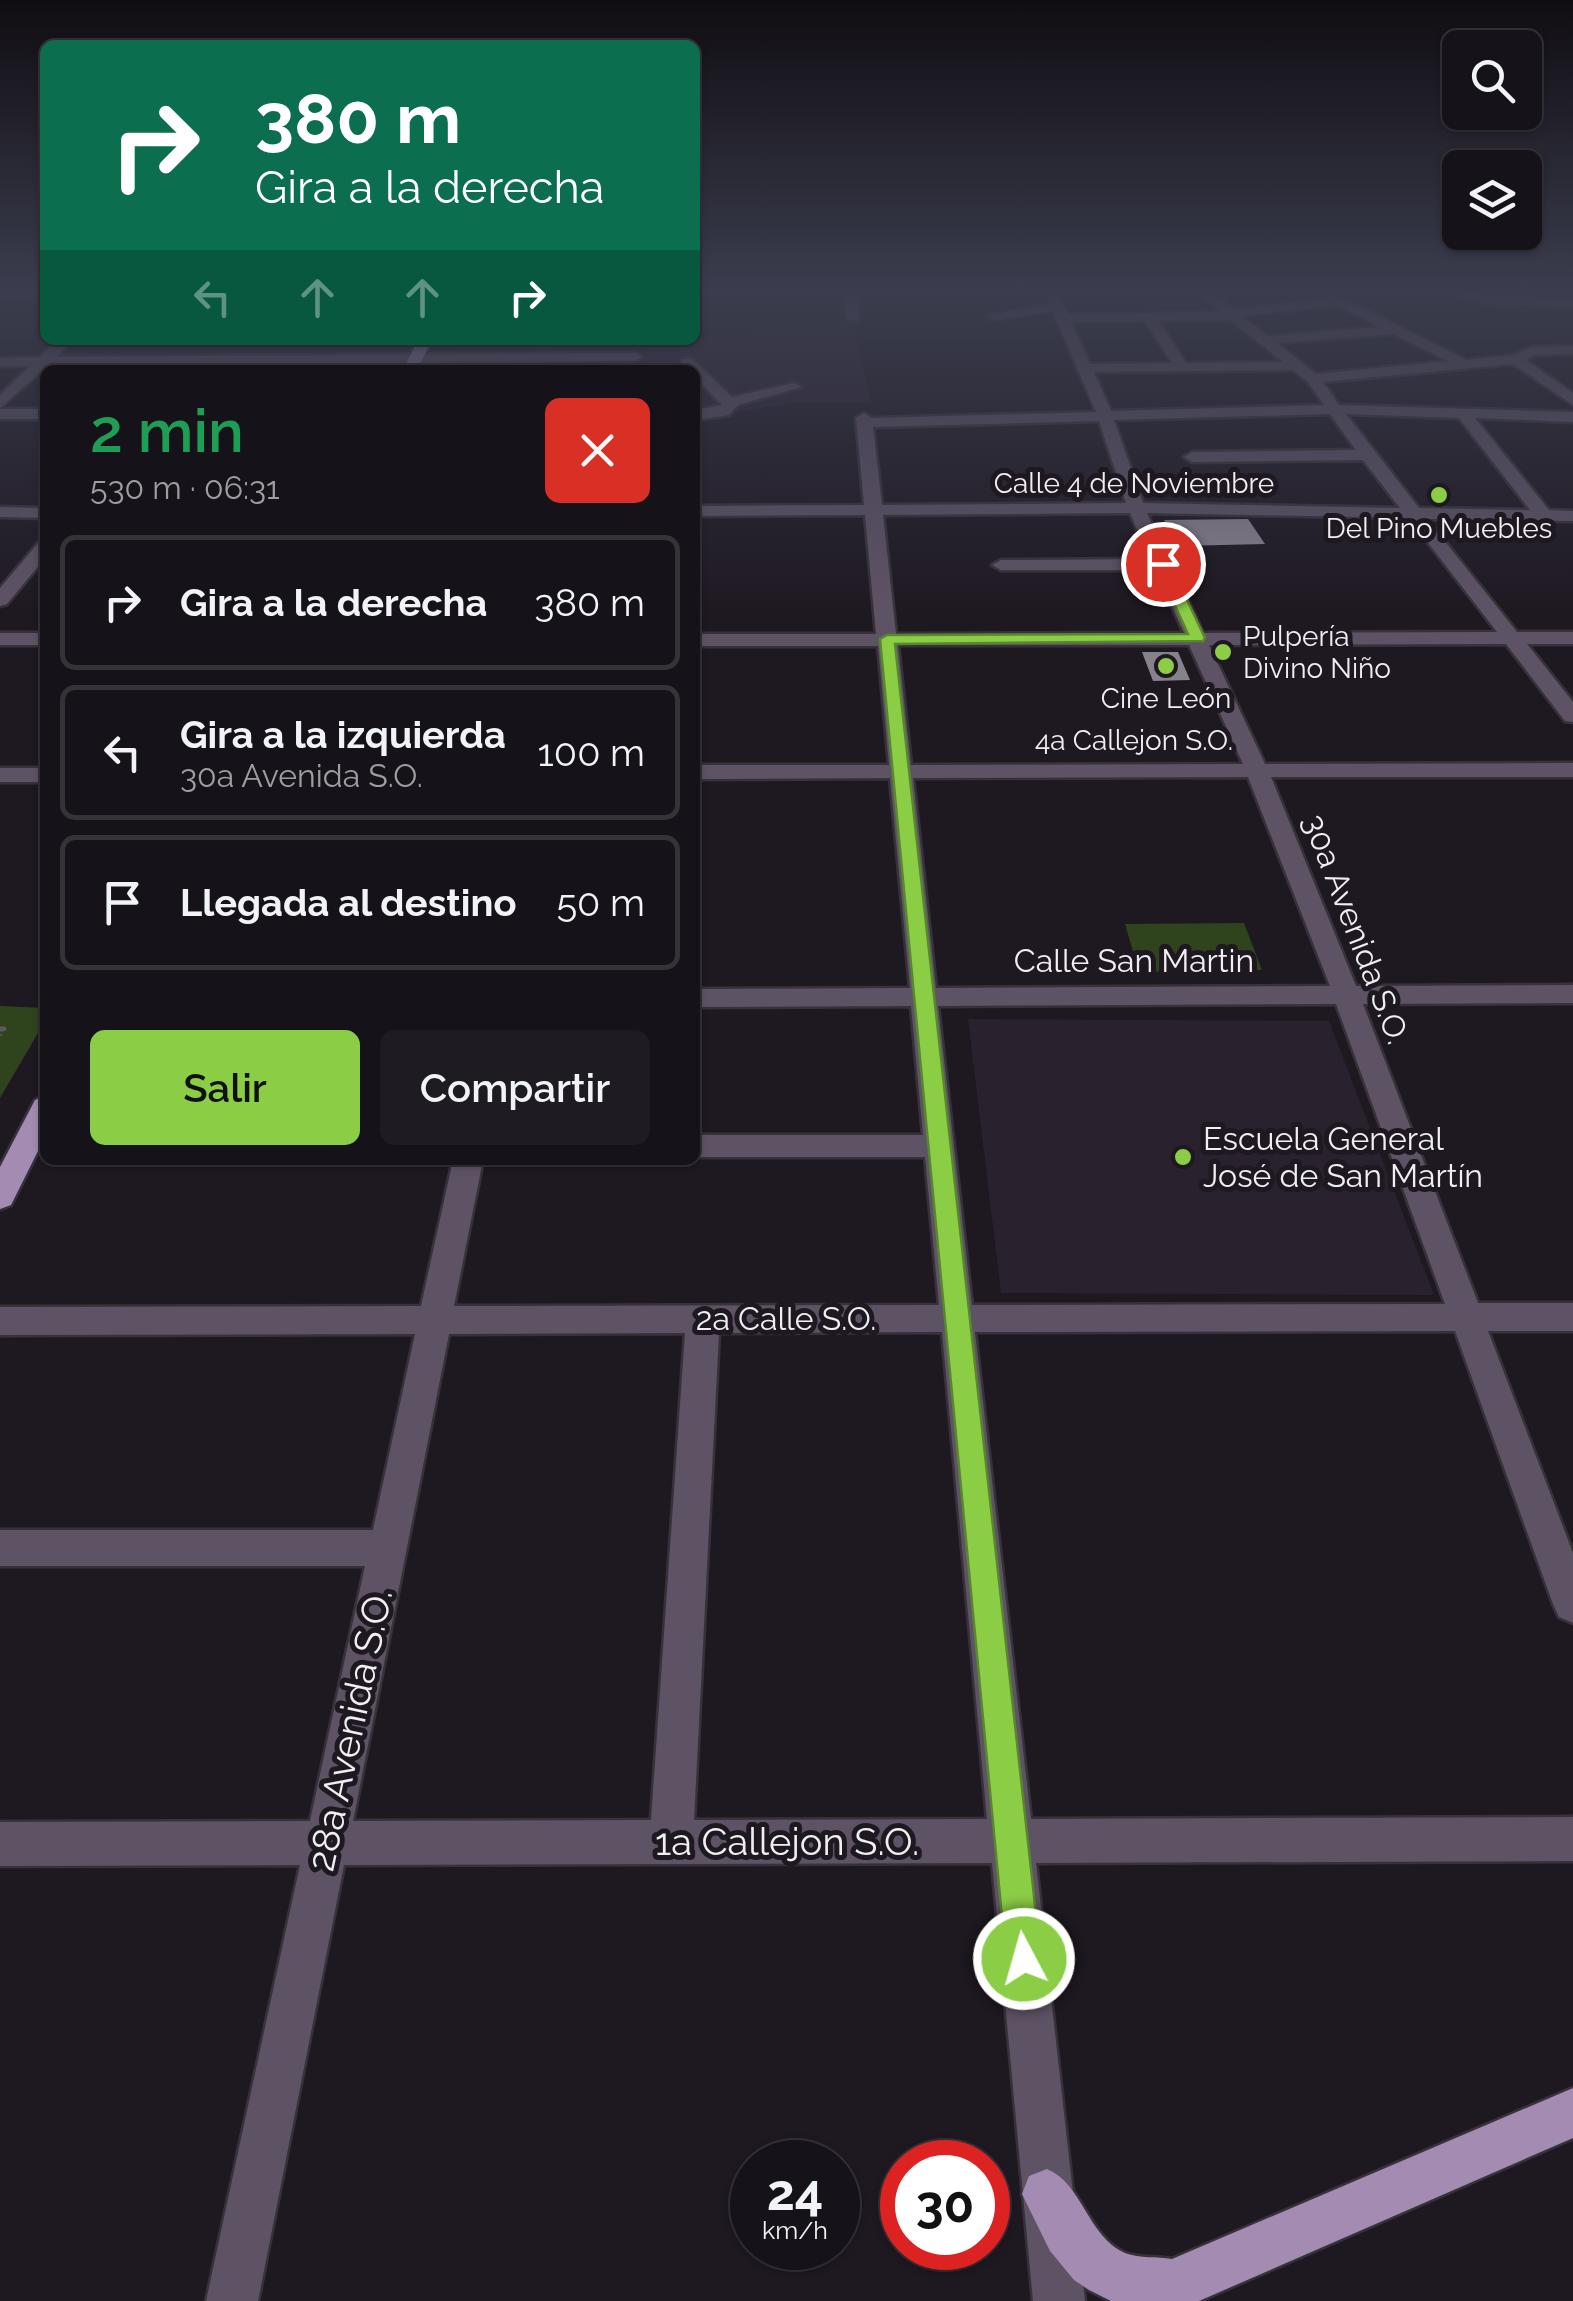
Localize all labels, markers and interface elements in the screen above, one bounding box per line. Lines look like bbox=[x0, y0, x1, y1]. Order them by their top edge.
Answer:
map controls bbox=[1442, 30, 1542, 250]
button: search bbox=[1442, 30, 1542, 130]
text: 380 m bbox=[255, 77, 461, 159]
icon: right bbox=[90, 80, 220, 210]
button: layers bbox=[1442, 150, 1542, 250]
text: Gira a la derecha bbox=[255, 161, 604, 214]
icon: left bbox=[185, 270, 240, 325]
icon: ahead bbox=[290, 270, 345, 325]
icon: ahead bbox=[395, 270, 450, 325]
icon: right bbox=[500, 270, 555, 325]
text: 2 min bbox=[90, 396, 244, 466]
button: close bbox=[545, 398, 650, 503]
street label: Calle 4 de Noviembre bbox=[994, 467, 1274, 500]
text: 530 m · 06:31 bbox=[90, 469, 280, 506]
marker: Del Pino Muebles bbox=[1428, 484, 1450, 506]
place label: Del Pino Muebles bbox=[1326, 512, 1552, 545]
pin bbox=[1121, 522, 1206, 607]
icon: arrive bbox=[1136, 537, 1191, 592]
icon: right bbox=[95, 575, 150, 630]
text: Gira a la derecha bbox=[180, 580, 487, 625]
text: 380 m bbox=[534, 580, 645, 625]
place label: Pulpería Divino Niño bbox=[1243, 620, 1391, 685]
marker: Pulpería Divino Niño bbox=[1212, 641, 1234, 663]
marker: Cine León bbox=[1155, 655, 1177, 677]
place label: Cine León bbox=[1101, 682, 1231, 715]
text: Gira a la izquierda bbox=[180, 712, 506, 757]
street label: 4a Callejon S.O. bbox=[1035, 724, 1233, 757]
icon: left bbox=[95, 725, 150, 780]
text: 100 m bbox=[538, 730, 645, 775]
text: 30a Avenida S.O. bbox=[180, 757, 423, 794]
street label: 30a Avenida S.O. bbox=[1296, 809, 1417, 1049]
icon: arrive bbox=[95, 875, 150, 930]
text: Llegada al destino bbox=[180, 880, 517, 925]
text: 50 m bbox=[556, 880, 645, 925]
street label: Calle San Martin bbox=[1014, 942, 1254, 979]
button: Salir bbox=[90, 1030, 360, 1145]
button: Compartir bbox=[380, 1030, 650, 1145]
place label: Escuela General José de San Martín bbox=[1203, 1120, 1483, 1194]
marker: Escuela General José de San Martín bbox=[1172, 1146, 1194, 1168]
street label: 2a Calle S.O. bbox=[696, 1300, 876, 1337]
street label: 28a Avenida S.O. bbox=[298, 1585, 401, 1875]
street label: 1a Callejon S.O. bbox=[655, 1819, 919, 1864]
position arrow bbox=[972, 1907, 1076, 2011]
speed limit sign: 30 bbox=[880, 2140, 1010, 2270]
text: 24 bbox=[767, 2163, 823, 2222]
text: km/h bbox=[762, 2215, 828, 2245]

